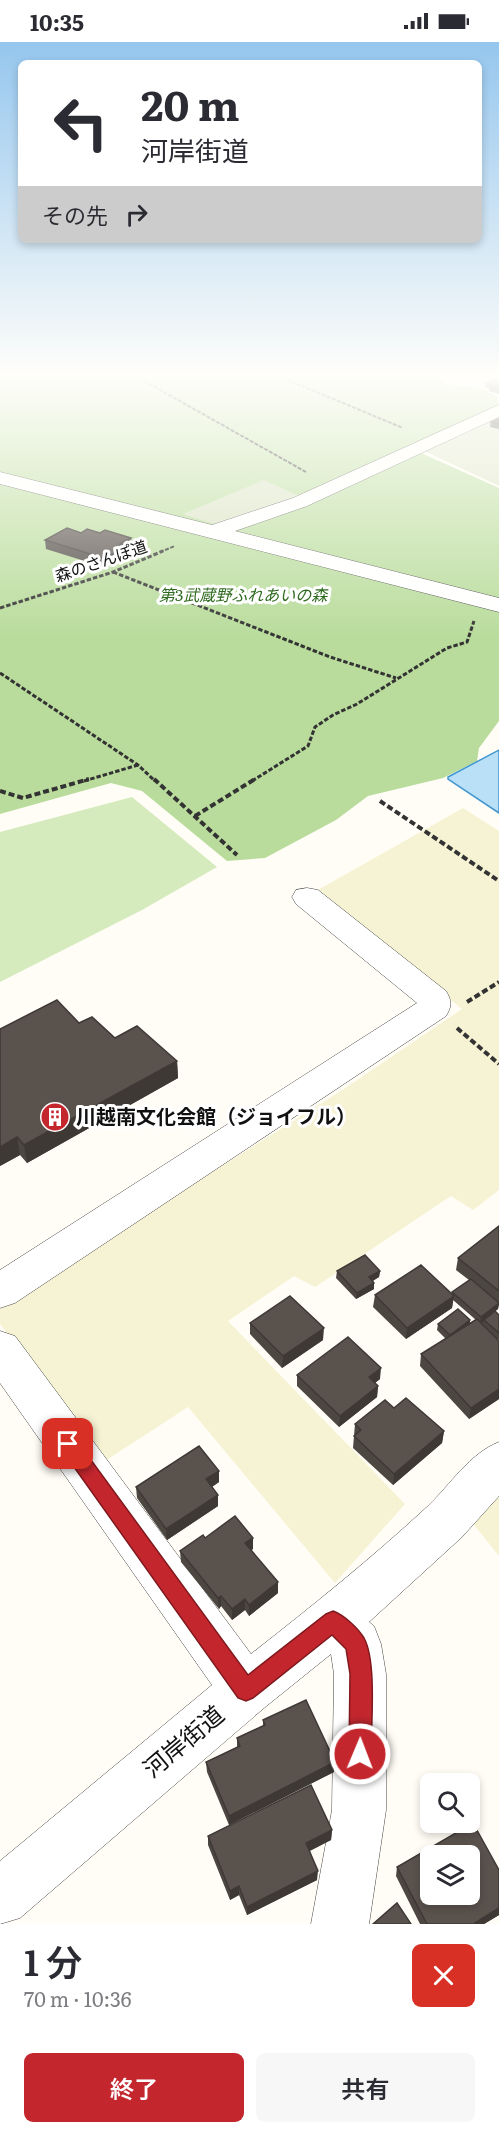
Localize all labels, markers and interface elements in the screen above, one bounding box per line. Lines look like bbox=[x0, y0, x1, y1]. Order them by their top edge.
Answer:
text: 10:35 bbox=[30, 5, 84, 38]
text: 20 m bbox=[141, 72, 240, 134]
icon: left bbox=[42, 84, 120, 162]
text: 河岸街道 bbox=[141, 129, 249, 169]
text: その先 bbox=[42, 198, 108, 231]
icon: right bbox=[120, 198, 153, 231]
street label: 森のさんぽ道 bbox=[51, 533, 150, 587]
park label: 第3武蔵野ふれあいの森 bbox=[159, 582, 329, 606]
place label: 川越南文化会館（ジョイフル） bbox=[76, 1100, 356, 1130]
building icon: 川越南文化会館（ジョイフル） bbox=[39, 1101, 71, 1133]
pin bbox=[42, 1418, 93, 1469]
icon: arrive bbox=[51, 1427, 84, 1460]
street label: 河岸街道 bbox=[134, 1696, 230, 1784]
position arrow bbox=[328, 1722, 392, 1786]
map controls bbox=[420, 1773, 480, 1905]
button: search bbox=[420, 1773, 480, 1833]
button: layers bbox=[420, 1845, 480, 1905]
text: 1 分 bbox=[24, 1934, 82, 1987]
button: close bbox=[412, 1944, 475, 2007]
text: 70 m · 10:36 bbox=[24, 1983, 132, 2013]
button: 終了 bbox=[24, 2053, 244, 2122]
button: 共有 bbox=[256, 2053, 475, 2122]

